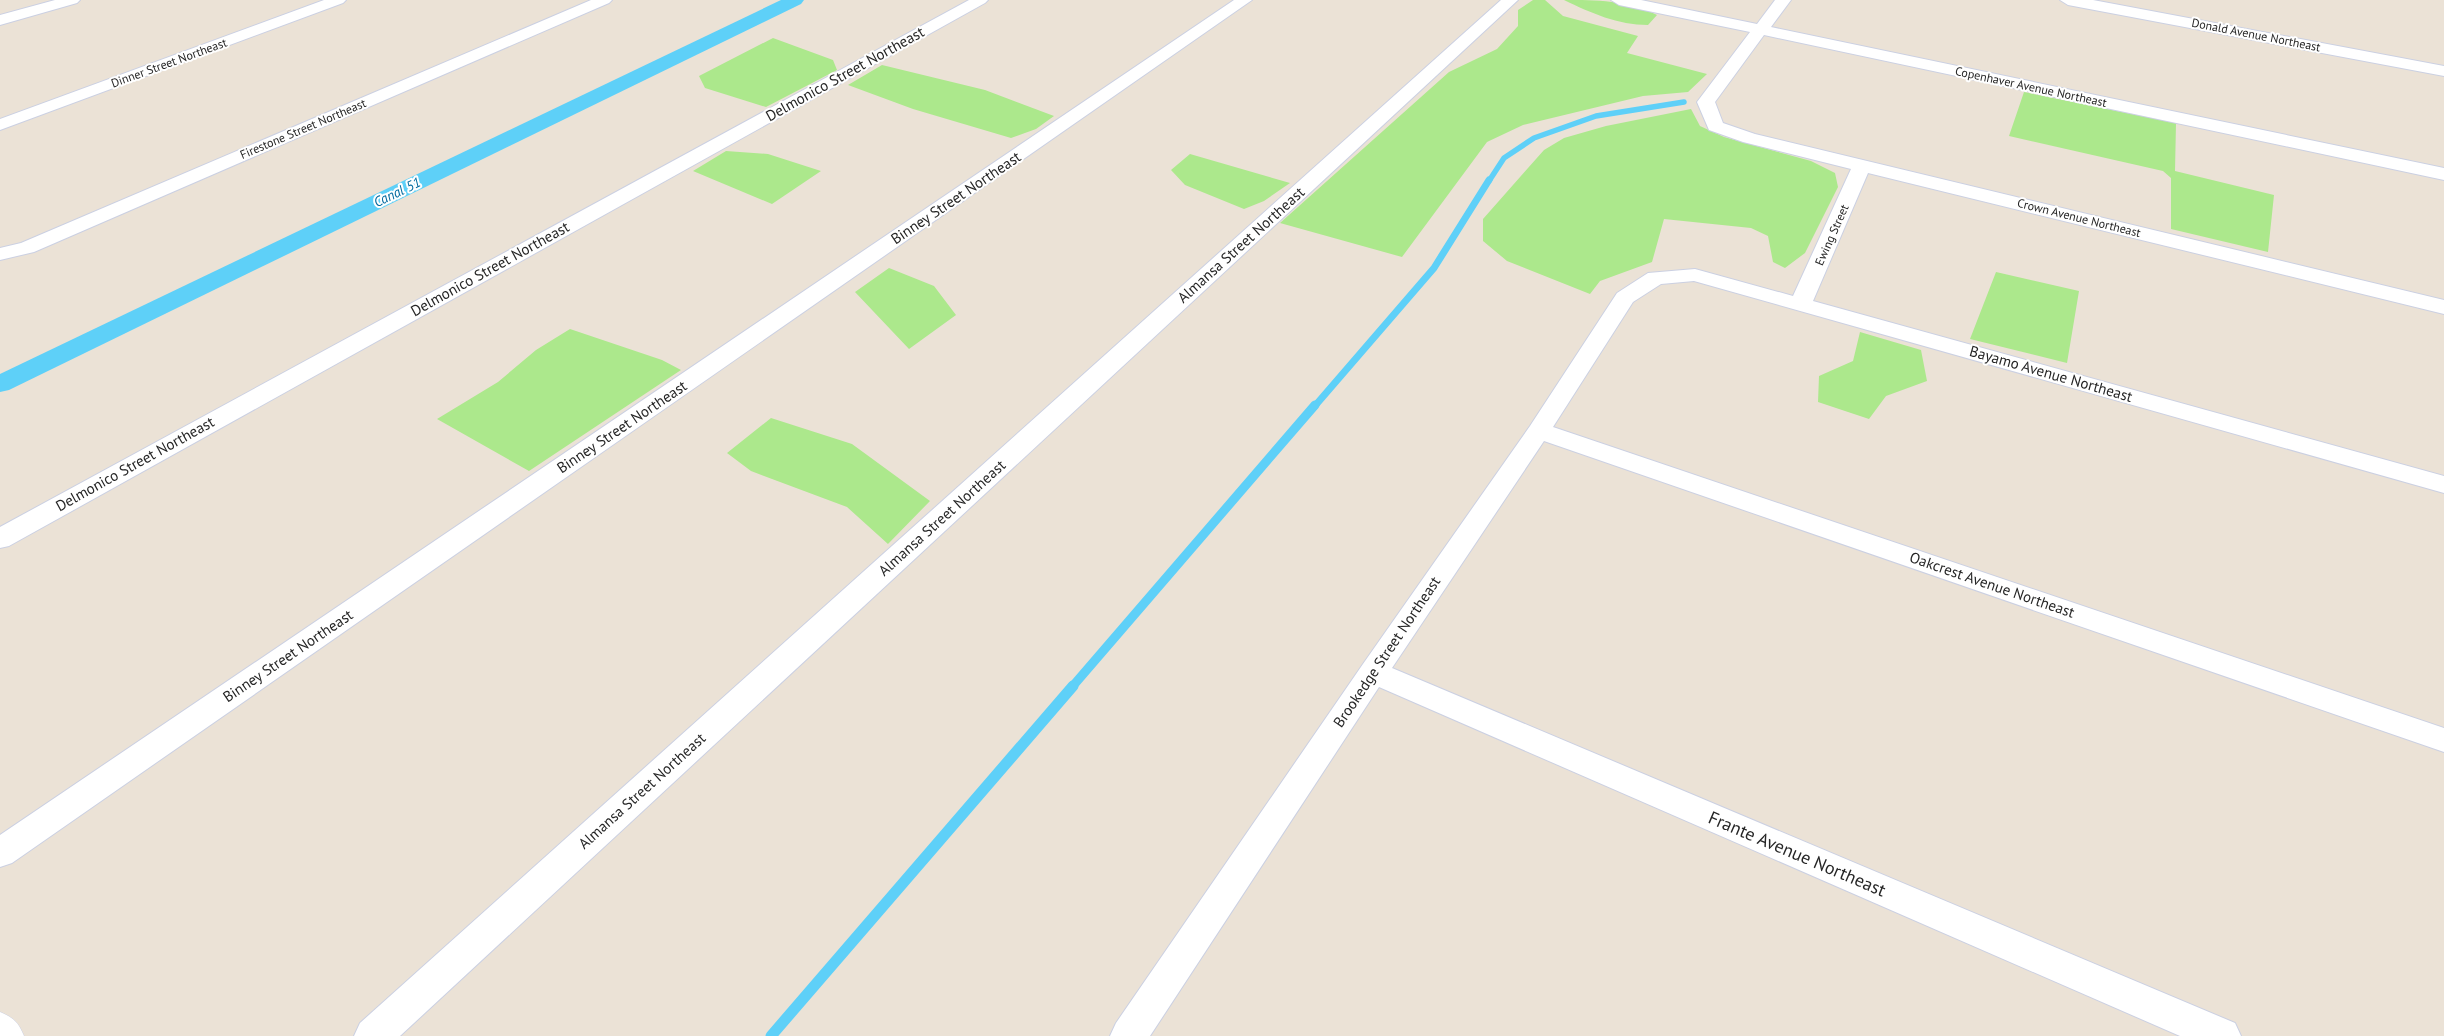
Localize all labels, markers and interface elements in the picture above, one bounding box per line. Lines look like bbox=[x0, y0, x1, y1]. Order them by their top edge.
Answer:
street label: Donald Avenue Northeast bbox=[2190, 15, 2322, 54]
street label: Delmonico Street Northeast bbox=[762, 22, 927, 125]
street label: Dinner Street Northeast bbox=[109, 35, 229, 90]
street label: Copenhaver Avenue Northeast bbox=[1954, 63, 2108, 110]
street label: Firestone Street Northeast bbox=[238, 95, 368, 162]
street label: Binney Street Northeast bbox=[887, 147, 1024, 248]
water label: Canal 51 bbox=[371, 173, 423, 211]
street label: Almansa Street Northeast bbox=[1173, 183, 1308, 307]
street label: Crown Avenue Northeast bbox=[2016, 195, 2142, 240]
street label: Ewing Street bbox=[1811, 202, 1852, 268]
street label: Delmonico Street Northeast bbox=[407, 217, 572, 320]
street label: Bayamo Avenue Northeast bbox=[1967, 341, 2135, 406]
street label: Binney Street Northeast bbox=[553, 376, 690, 477]
street label: Delmonico Street Northeast bbox=[52, 412, 217, 515]
street label: Almansa Street Northeast bbox=[874, 456, 1009, 580]
street label: Oakcrest Avenue Northeast bbox=[1907, 547, 2077, 622]
street label: Brookedge Street Northeast bbox=[1329, 573, 1444, 731]
street label: Binney Street Northeast bbox=[219, 605, 356, 706]
street label: Almansa Street Northeast bbox=[574, 729, 709, 853]
street label: Frante Avenue Northeast bbox=[1705, 806, 1889, 901]

